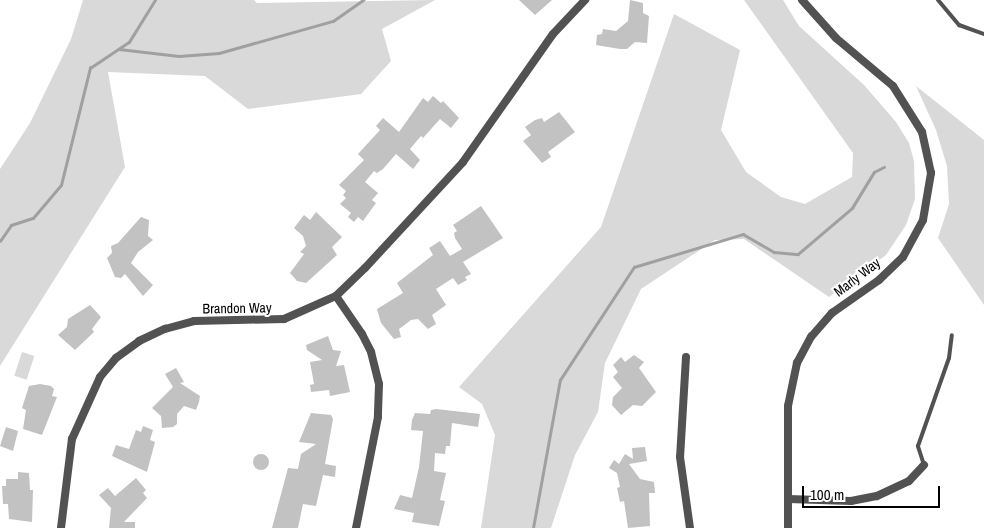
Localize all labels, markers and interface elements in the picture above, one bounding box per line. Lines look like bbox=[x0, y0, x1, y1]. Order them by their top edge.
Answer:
street label: Marly Way bbox=[830, 254, 884, 300]
street label: Brandon Way bbox=[202, 299, 272, 317]
scale bar bbox=[804, 476, 942, 508]
text: 100 m bbox=[810, 484, 844, 505]

